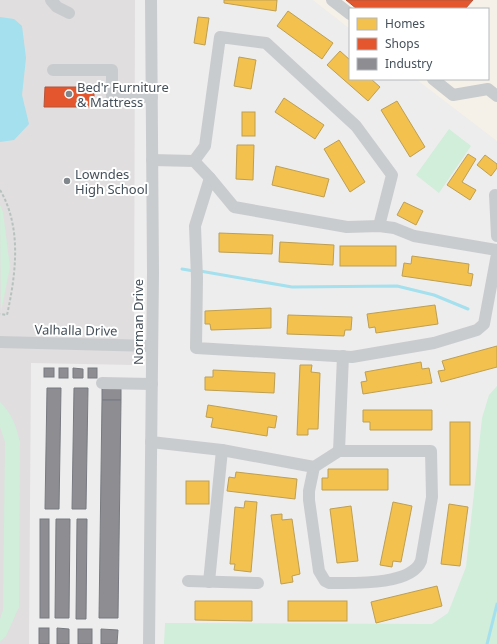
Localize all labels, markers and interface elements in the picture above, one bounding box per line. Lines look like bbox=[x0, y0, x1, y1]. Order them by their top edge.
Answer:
legend bbox=[349, 8, 489, 80]
text: Homes bbox=[385, 15, 425, 32]
text: Shops bbox=[385, 35, 420, 52]
text: Industry bbox=[385, 55, 433, 72]
place label: Bed'r Furniture & Mattress bbox=[77, 78, 169, 111]
marker: Bed'r Furniture & Mattress bbox=[64, 89, 74, 99]
place label: Lowndes High School bbox=[75, 165, 148, 198]
marker: Lowndes High School bbox=[62, 176, 72, 186]
street label: Norman Drive bbox=[129, 279, 147, 365]
street label: Valhalla Drive bbox=[34, 320, 118, 340]

